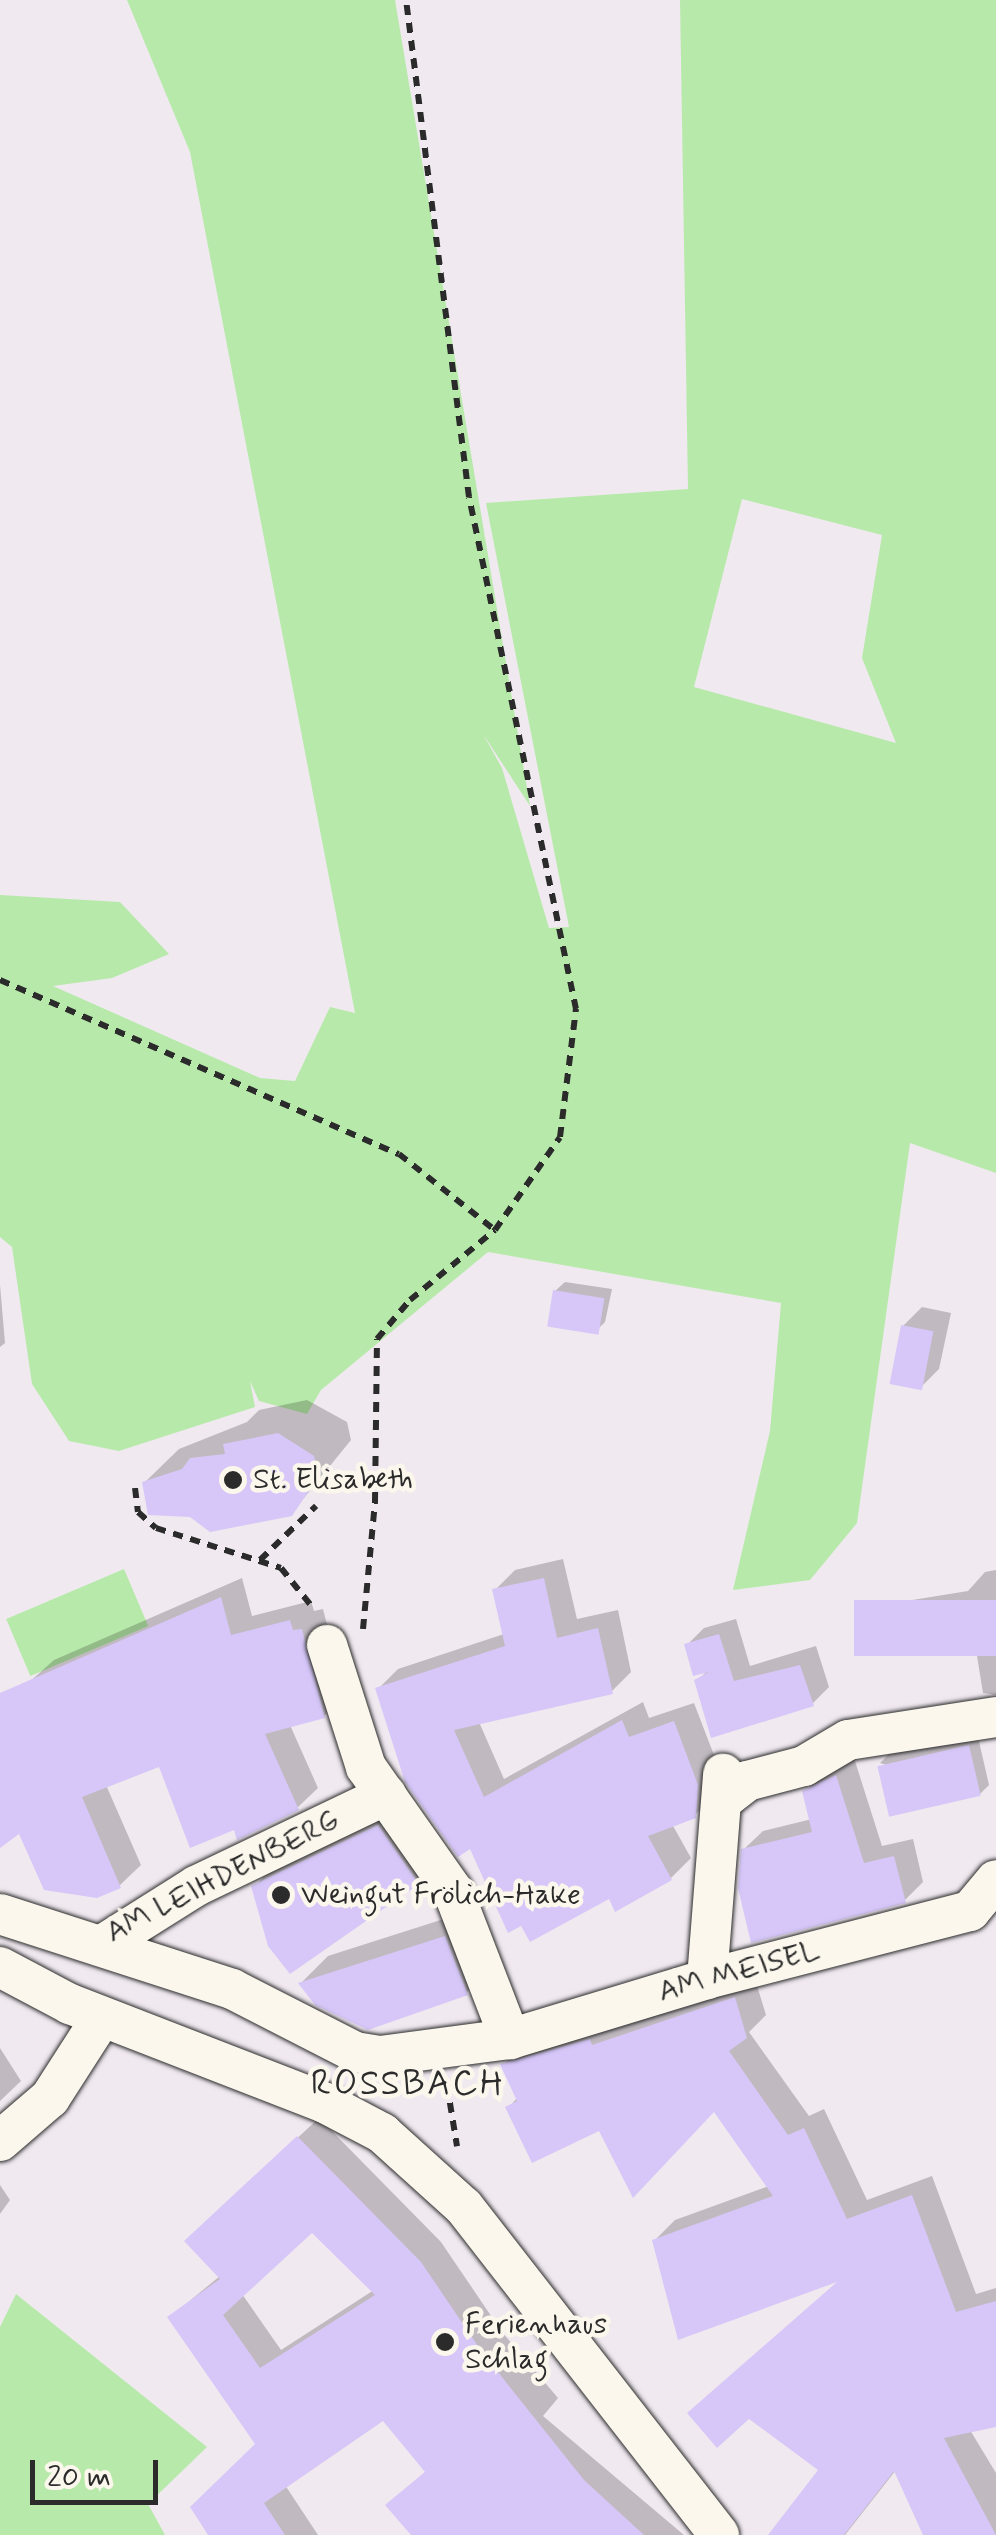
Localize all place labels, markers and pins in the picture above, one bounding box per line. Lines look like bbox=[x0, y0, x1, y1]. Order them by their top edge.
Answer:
place label: St. Elisabeth bbox=[253, 1462, 413, 1498]
marker: St. Elisabeth bbox=[222, 1469, 244, 1491]
place label: Weingut Frölich-Hake bbox=[301, 1877, 581, 1913]
marker: Weingut Frölich-Hake bbox=[270, 1884, 292, 1906]
place label: Ferienhaus Schlag bbox=[465, 2307, 607, 2378]
marker: Ferienhaus Schlag bbox=[434, 2331, 456, 2353]

